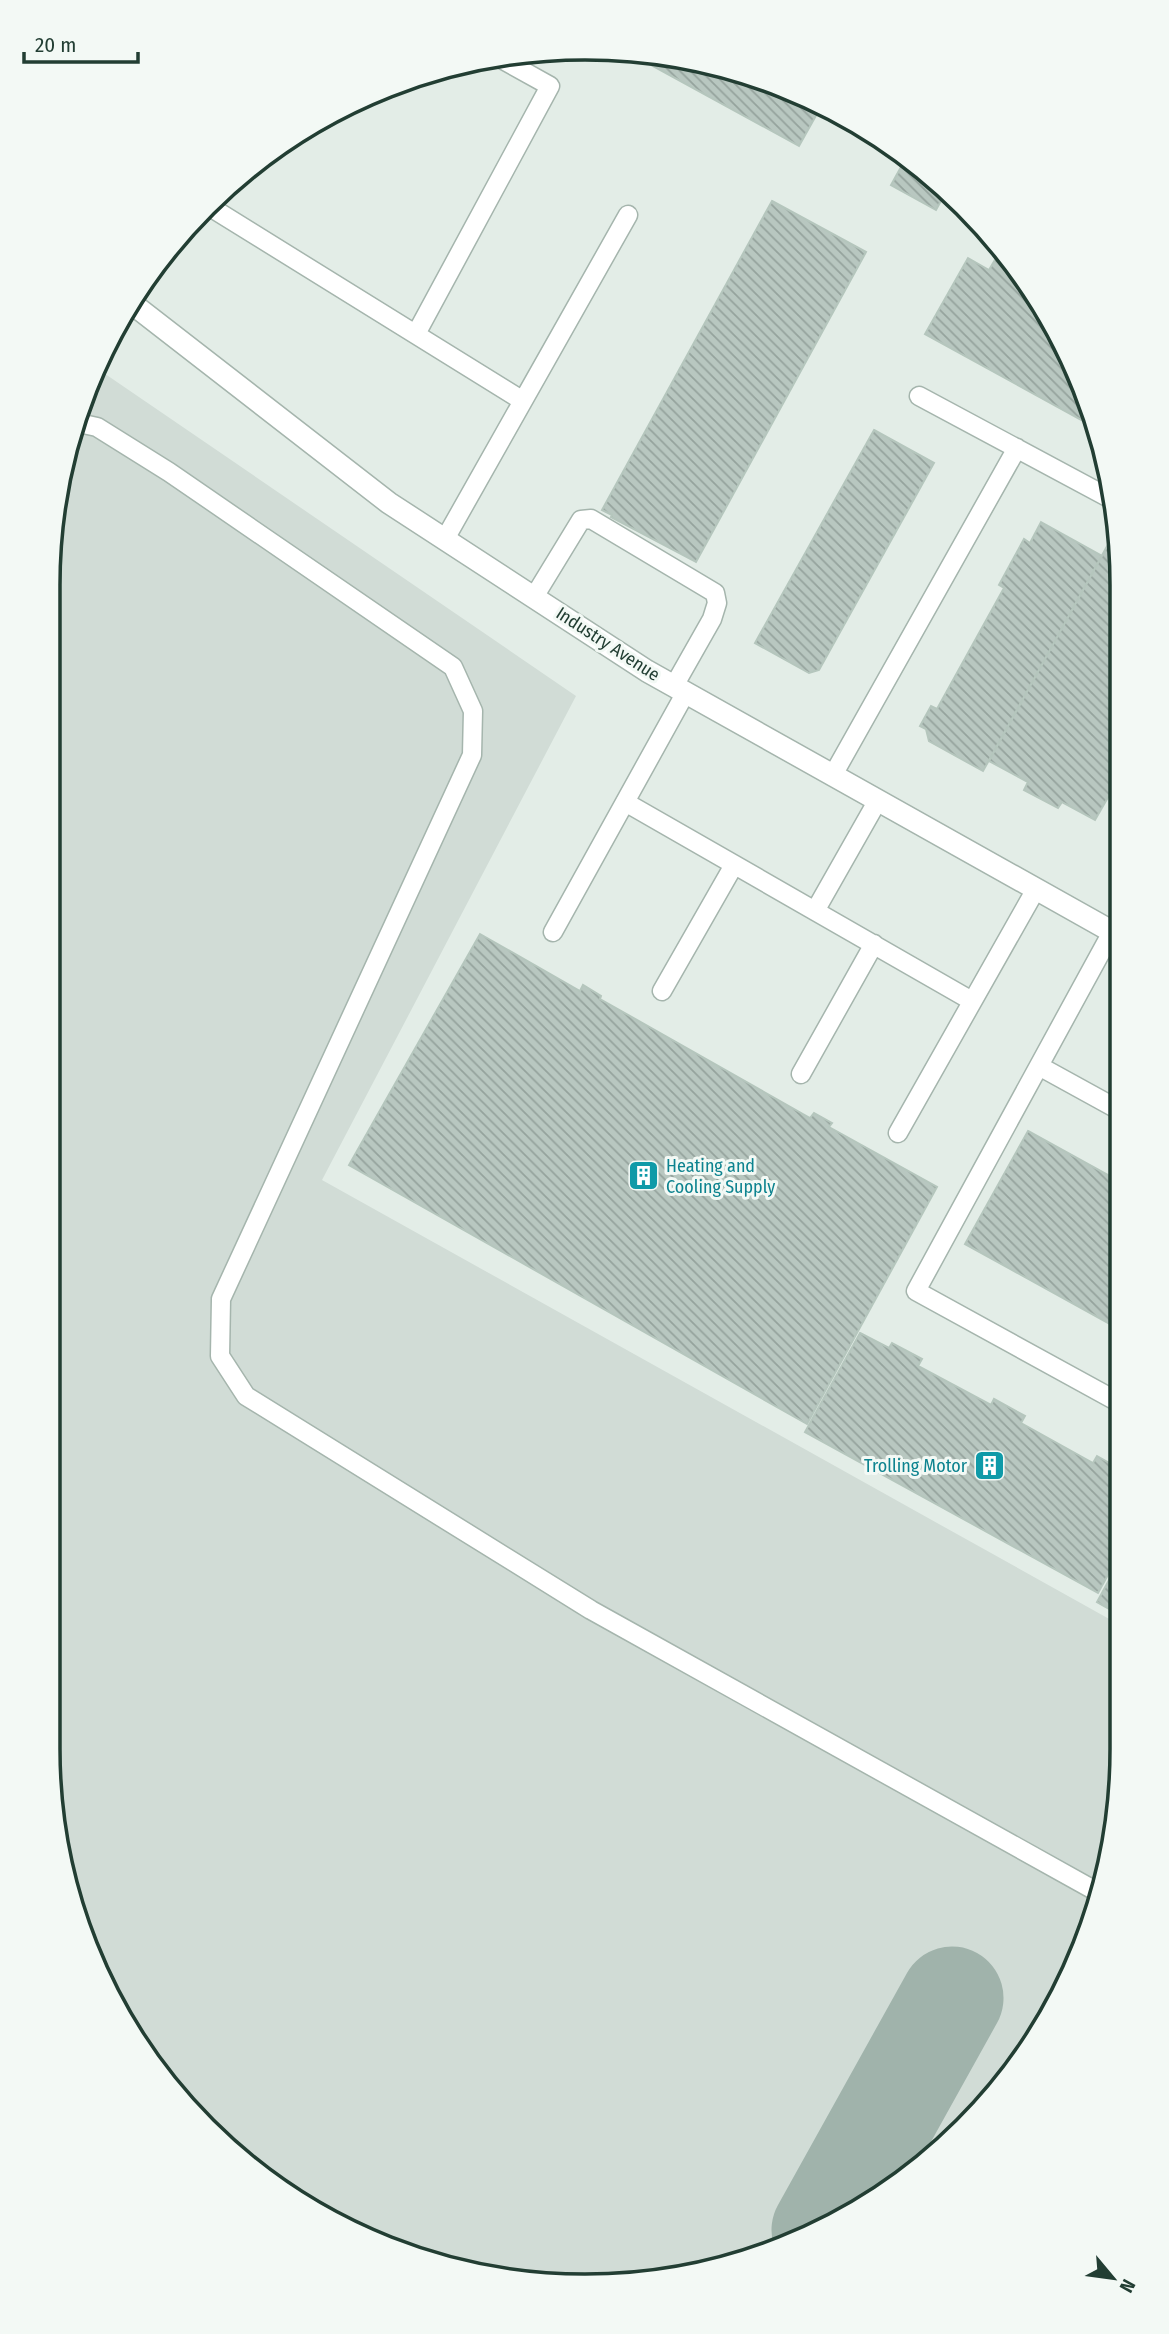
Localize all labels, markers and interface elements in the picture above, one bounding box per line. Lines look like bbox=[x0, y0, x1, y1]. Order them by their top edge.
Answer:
scale bar bbox=[24, 21, 138, 65]
text: 20 m bbox=[35, 32, 76, 58]
street label: Industry Avenue bbox=[552, 602, 664, 686]
place label: Heating and Cooling Supply bbox=[666, 1155, 775, 1198]
building icon: Heating and Cooling Supply bbox=[626, 1159, 660, 1193]
building icon: Trolling Motor bbox=[973, 1449, 1007, 1483]
place label: Trolling Motor bbox=[864, 1455, 968, 1477]
north arrow bbox=[1078, 2243, 1148, 2313]
text: N bbox=[1115, 2275, 1140, 2297]

